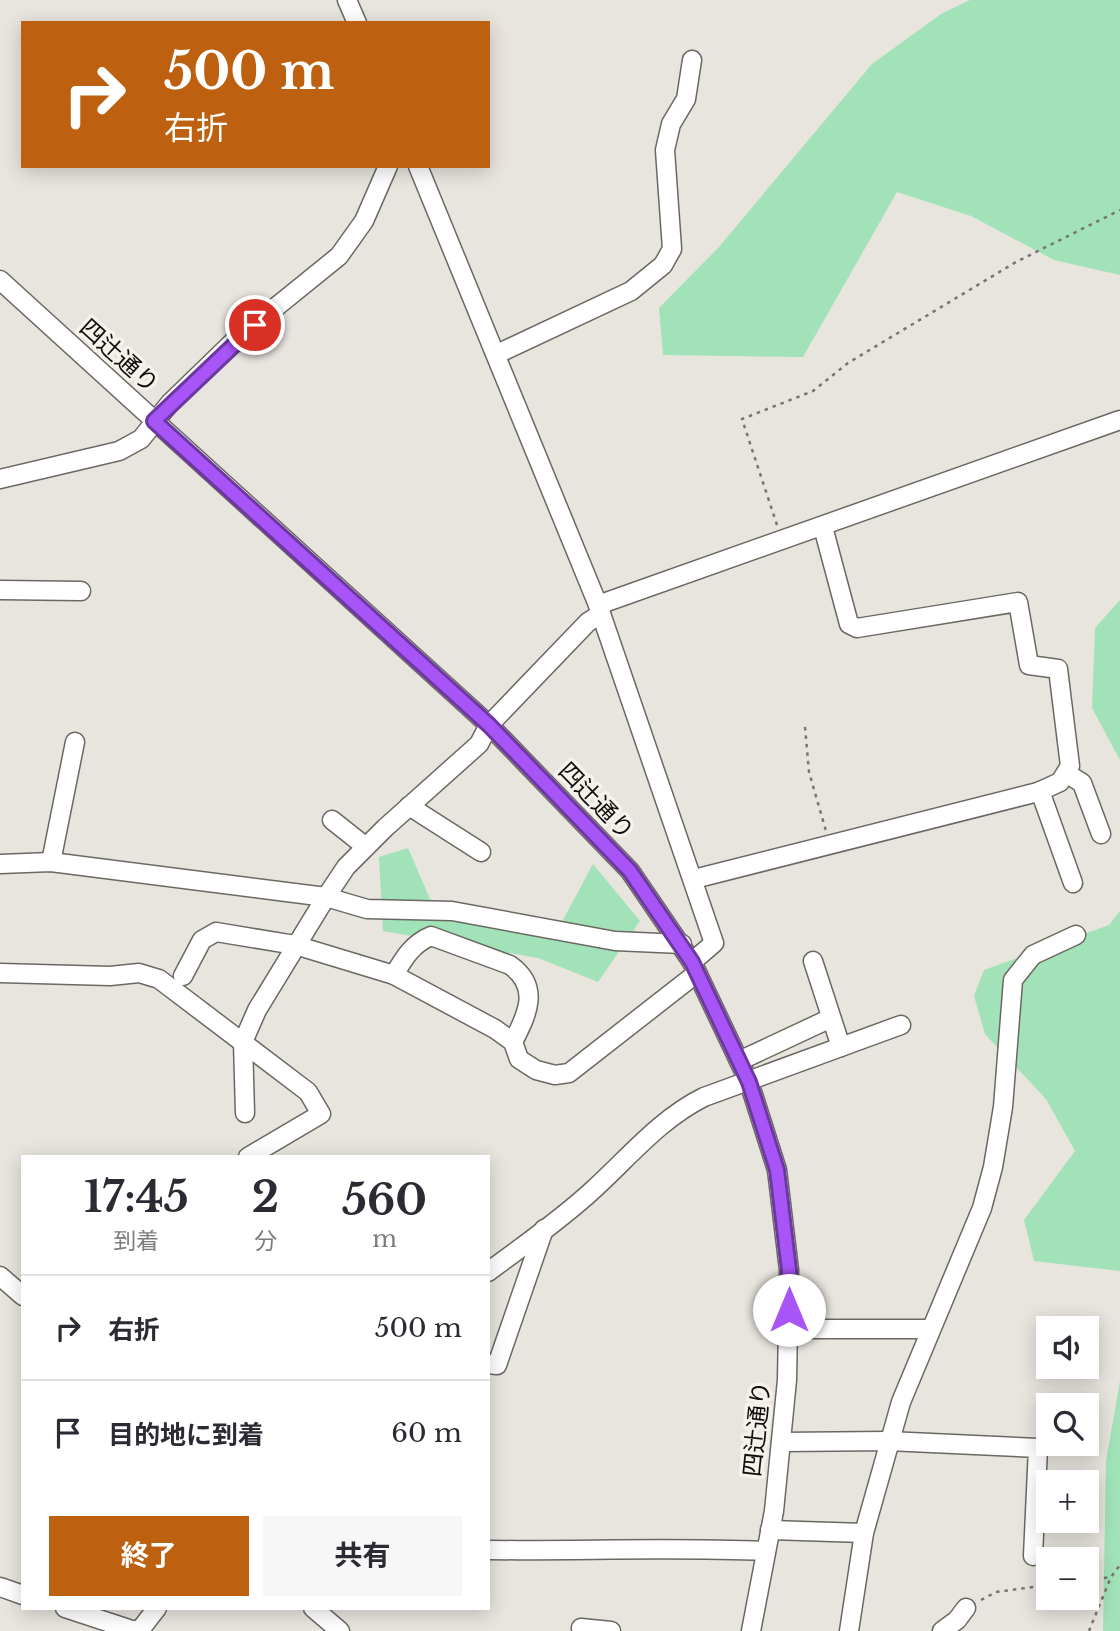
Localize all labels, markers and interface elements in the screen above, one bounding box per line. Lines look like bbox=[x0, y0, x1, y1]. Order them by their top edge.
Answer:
text: 500 m bbox=[164, 41, 334, 102]
icon: right bbox=[49, 49, 140, 140]
text: 右折 bbox=[164, 108, 228, 148]
pin bbox=[225, 295, 285, 355]
icon: arrive bbox=[236, 306, 274, 344]
street label: 四辻通り bbox=[74, 313, 165, 399]
street label: 四辻通り bbox=[553, 756, 640, 845]
text: 17:45 bbox=[84, 1171, 189, 1223]
text: 2 bbox=[252, 1171, 279, 1223]
text: 560 bbox=[342, 1174, 427, 1226]
text: m bbox=[372, 1225, 397, 1253]
text: 到着 bbox=[113, 1227, 159, 1255]
text: 分 bbox=[254, 1227, 277, 1255]
position arrow bbox=[752, 1273, 826, 1347]
icon: right bbox=[49, 1309, 87, 1347]
text: 500 m bbox=[375, 1312, 462, 1344]
text: 右折 bbox=[108, 1314, 160, 1346]
map controls bbox=[1036, 1316, 1099, 1610]
button: sound bbox=[1036, 1316, 1099, 1379]
street label: 四辻通り bbox=[737, 1380, 776, 1478]
button: search bbox=[1036, 1393, 1099, 1456]
icon: arrive bbox=[49, 1414, 87, 1452]
text: 60 m bbox=[391, 1417, 462, 1449]
text: 目的地に到着 bbox=[108, 1419, 264, 1451]
button: + bbox=[1036, 1470, 1099, 1533]
button: 終了 bbox=[49, 1516, 249, 1596]
button: 共有 bbox=[263, 1516, 462, 1596]
button: − bbox=[1036, 1547, 1099, 1610]

